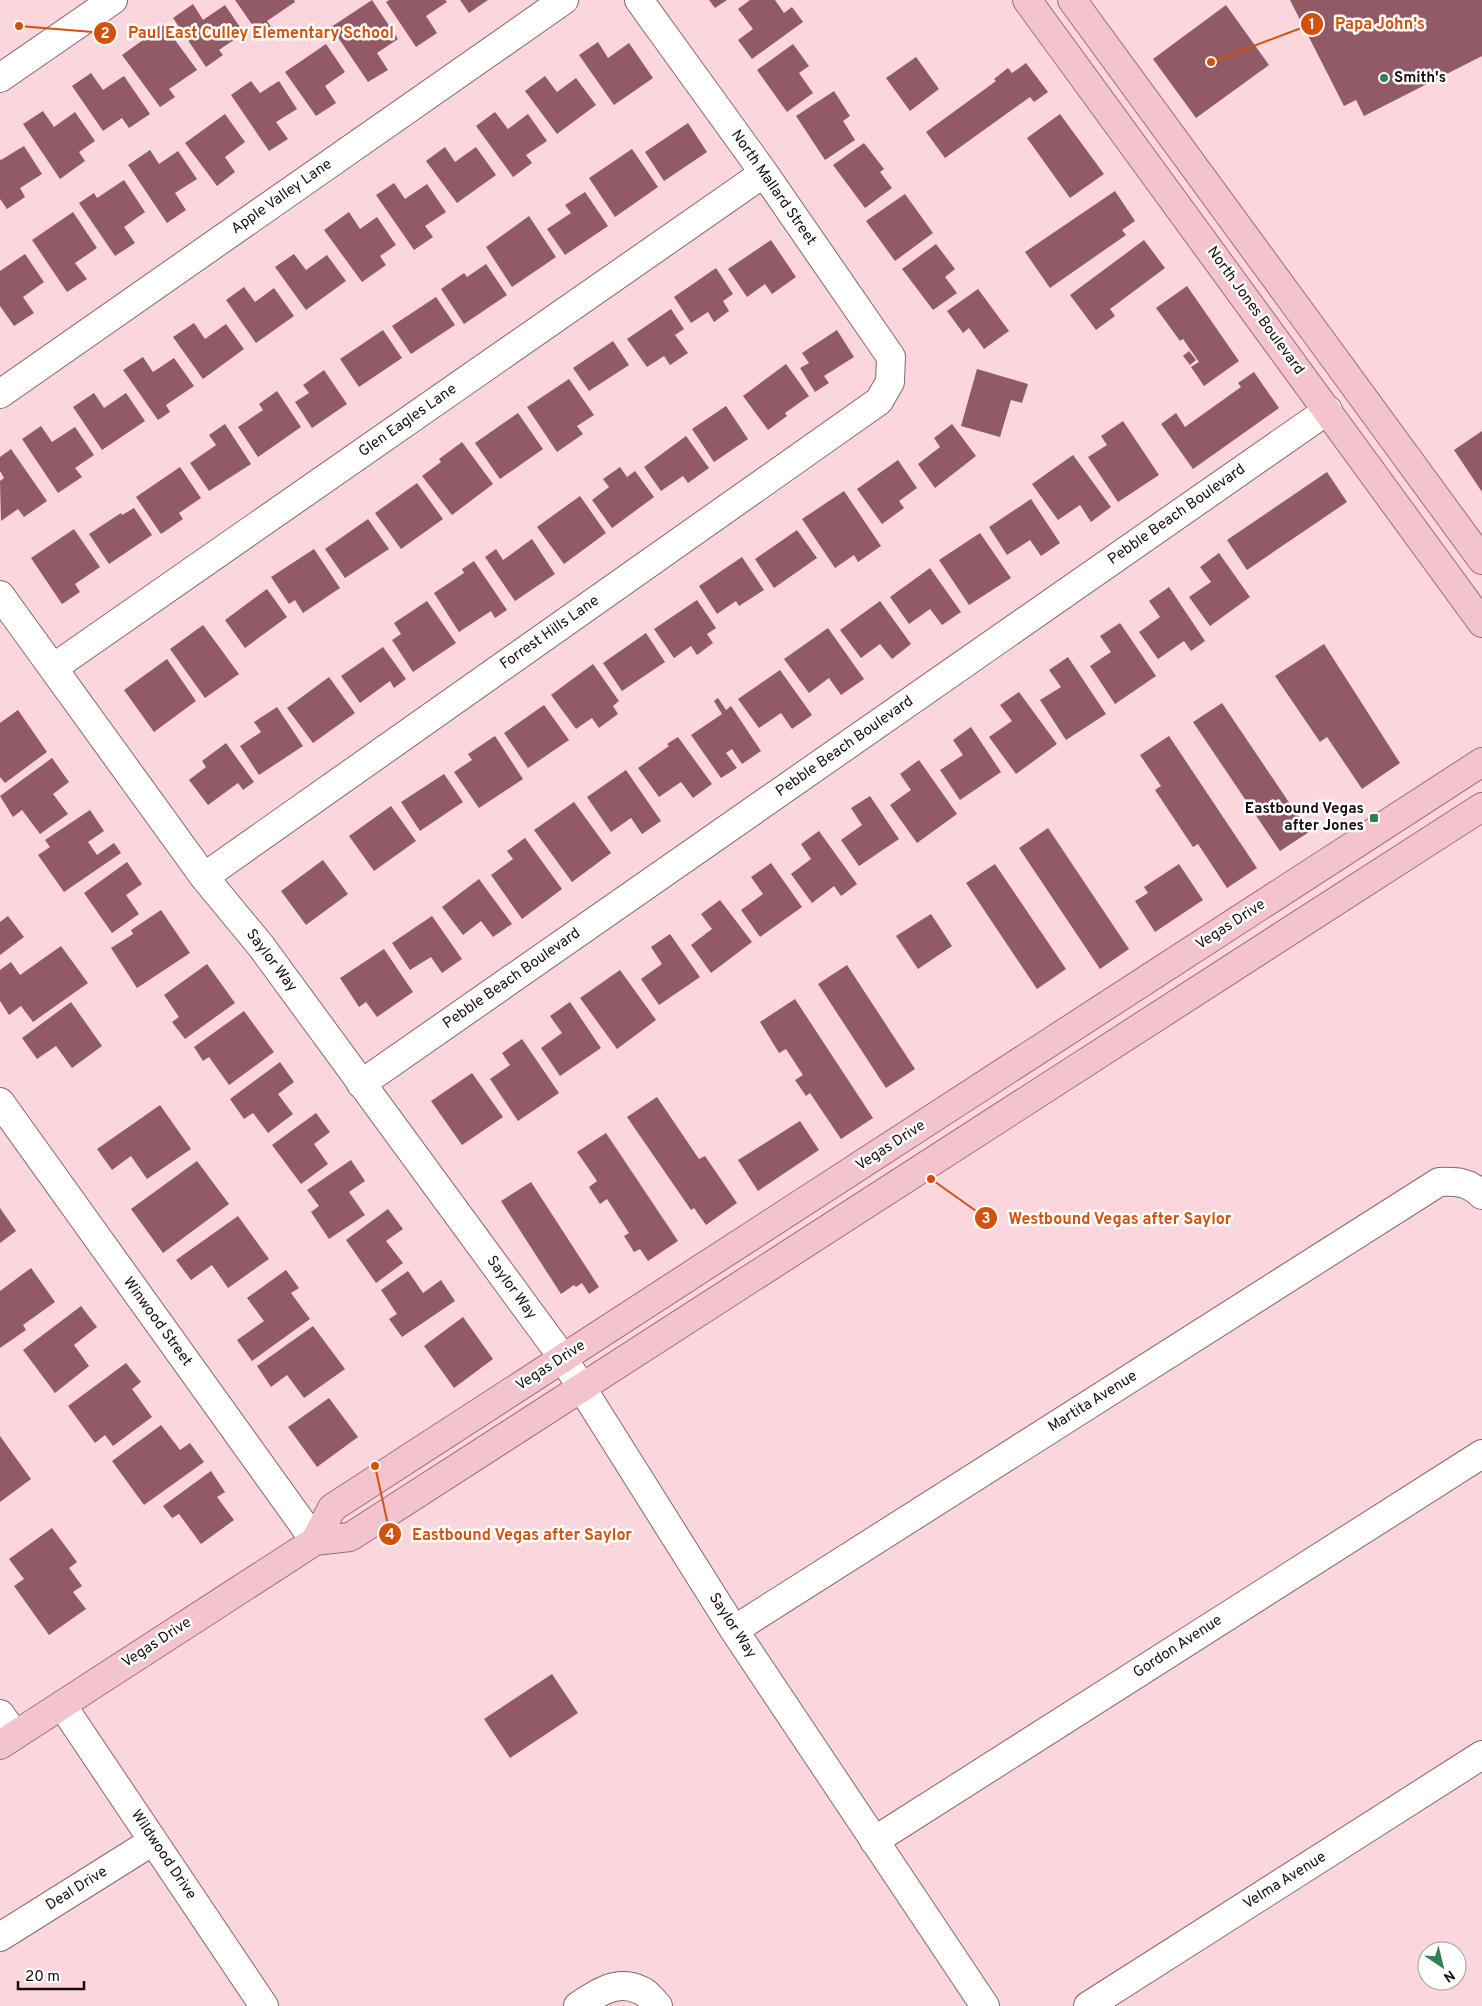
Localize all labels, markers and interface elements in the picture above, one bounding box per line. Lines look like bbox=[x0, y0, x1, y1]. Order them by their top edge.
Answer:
callout: Papa John's bbox=[1300, 8, 1435, 39]
text: Papa John's bbox=[1335, 15, 1425, 35]
text: 1 bbox=[1309, 16, 1315, 35]
callout: Paul East Culley Elementary School bbox=[93, 17, 404, 48]
text: Paul East Culley Elementary School bbox=[128, 24, 394, 44]
text: 2 bbox=[100, 25, 110, 44]
place label: Smith's bbox=[1394, 69, 1446, 88]
marker: Smith's bbox=[1378, 72, 1390, 84]
street label: North Mallard Street bbox=[726, 127, 820, 249]
street label: Apple Valley Lane bbox=[228, 155, 336, 239]
street label: North Jones Boulevard bbox=[1202, 243, 1308, 379]
street label: Glen Eagles Lane bbox=[355, 380, 461, 462]
street label: Pebble Beach Boulevard bbox=[1105, 460, 1249, 570]
street label: Forrest Hills Lane bbox=[497, 592, 603, 674]
street label: Pebble Beach Boulevard bbox=[773, 692, 917, 802]
place label: Eastbound Vegas after Jones bbox=[1245, 800, 1364, 836]
marker: Eastbound Vegas after Jones bbox=[1368, 812, 1380, 824]
street label: Vegas Drive bbox=[1193, 895, 1269, 955]
street label: Pebble Beach Boulevard bbox=[440, 924, 584, 1034]
street label: Saylor Way bbox=[241, 926, 301, 996]
street label: Vegas Drive bbox=[853, 1116, 929, 1176]
callout: Westbound Vegas after Saylor bbox=[973, 1203, 1242, 1234]
text: 3 bbox=[982, 1210, 991, 1229]
text: Westbound Vegas after Saylor bbox=[1009, 1210, 1232, 1230]
street label: Saylor Way bbox=[482, 1252, 540, 1324]
street label: Winwood Street bbox=[118, 1274, 196, 1370]
street label: Vegas Drive bbox=[513, 1336, 589, 1396]
street label: Martita Avenue bbox=[1045, 1367, 1141, 1437]
callout: Eastbound Vegas after Saylor bbox=[377, 1518, 643, 1549]
text: 4 bbox=[385, 1526, 395, 1545]
text: Eastbound Vegas after Saylor bbox=[412, 1526, 632, 1546]
street label: Saylor Way bbox=[704, 1590, 760, 1662]
street label: Gordon Avenue bbox=[1130, 1611, 1226, 1683]
street label: Vegas Drive bbox=[119, 1613, 195, 1673]
street label: Wildwood Drive bbox=[126, 1807, 200, 1903]
street label: Velma Avenue bbox=[1240, 1848, 1330, 1914]
street label: Deal Drive bbox=[43, 1863, 111, 1915]
north arrow bbox=[1417, 1941, 1467, 1991]
scale bar bbox=[18, 1958, 84, 1990]
text: N bbox=[1440, 1966, 1458, 1985]
text: 20 m bbox=[25, 1968, 60, 1987]

